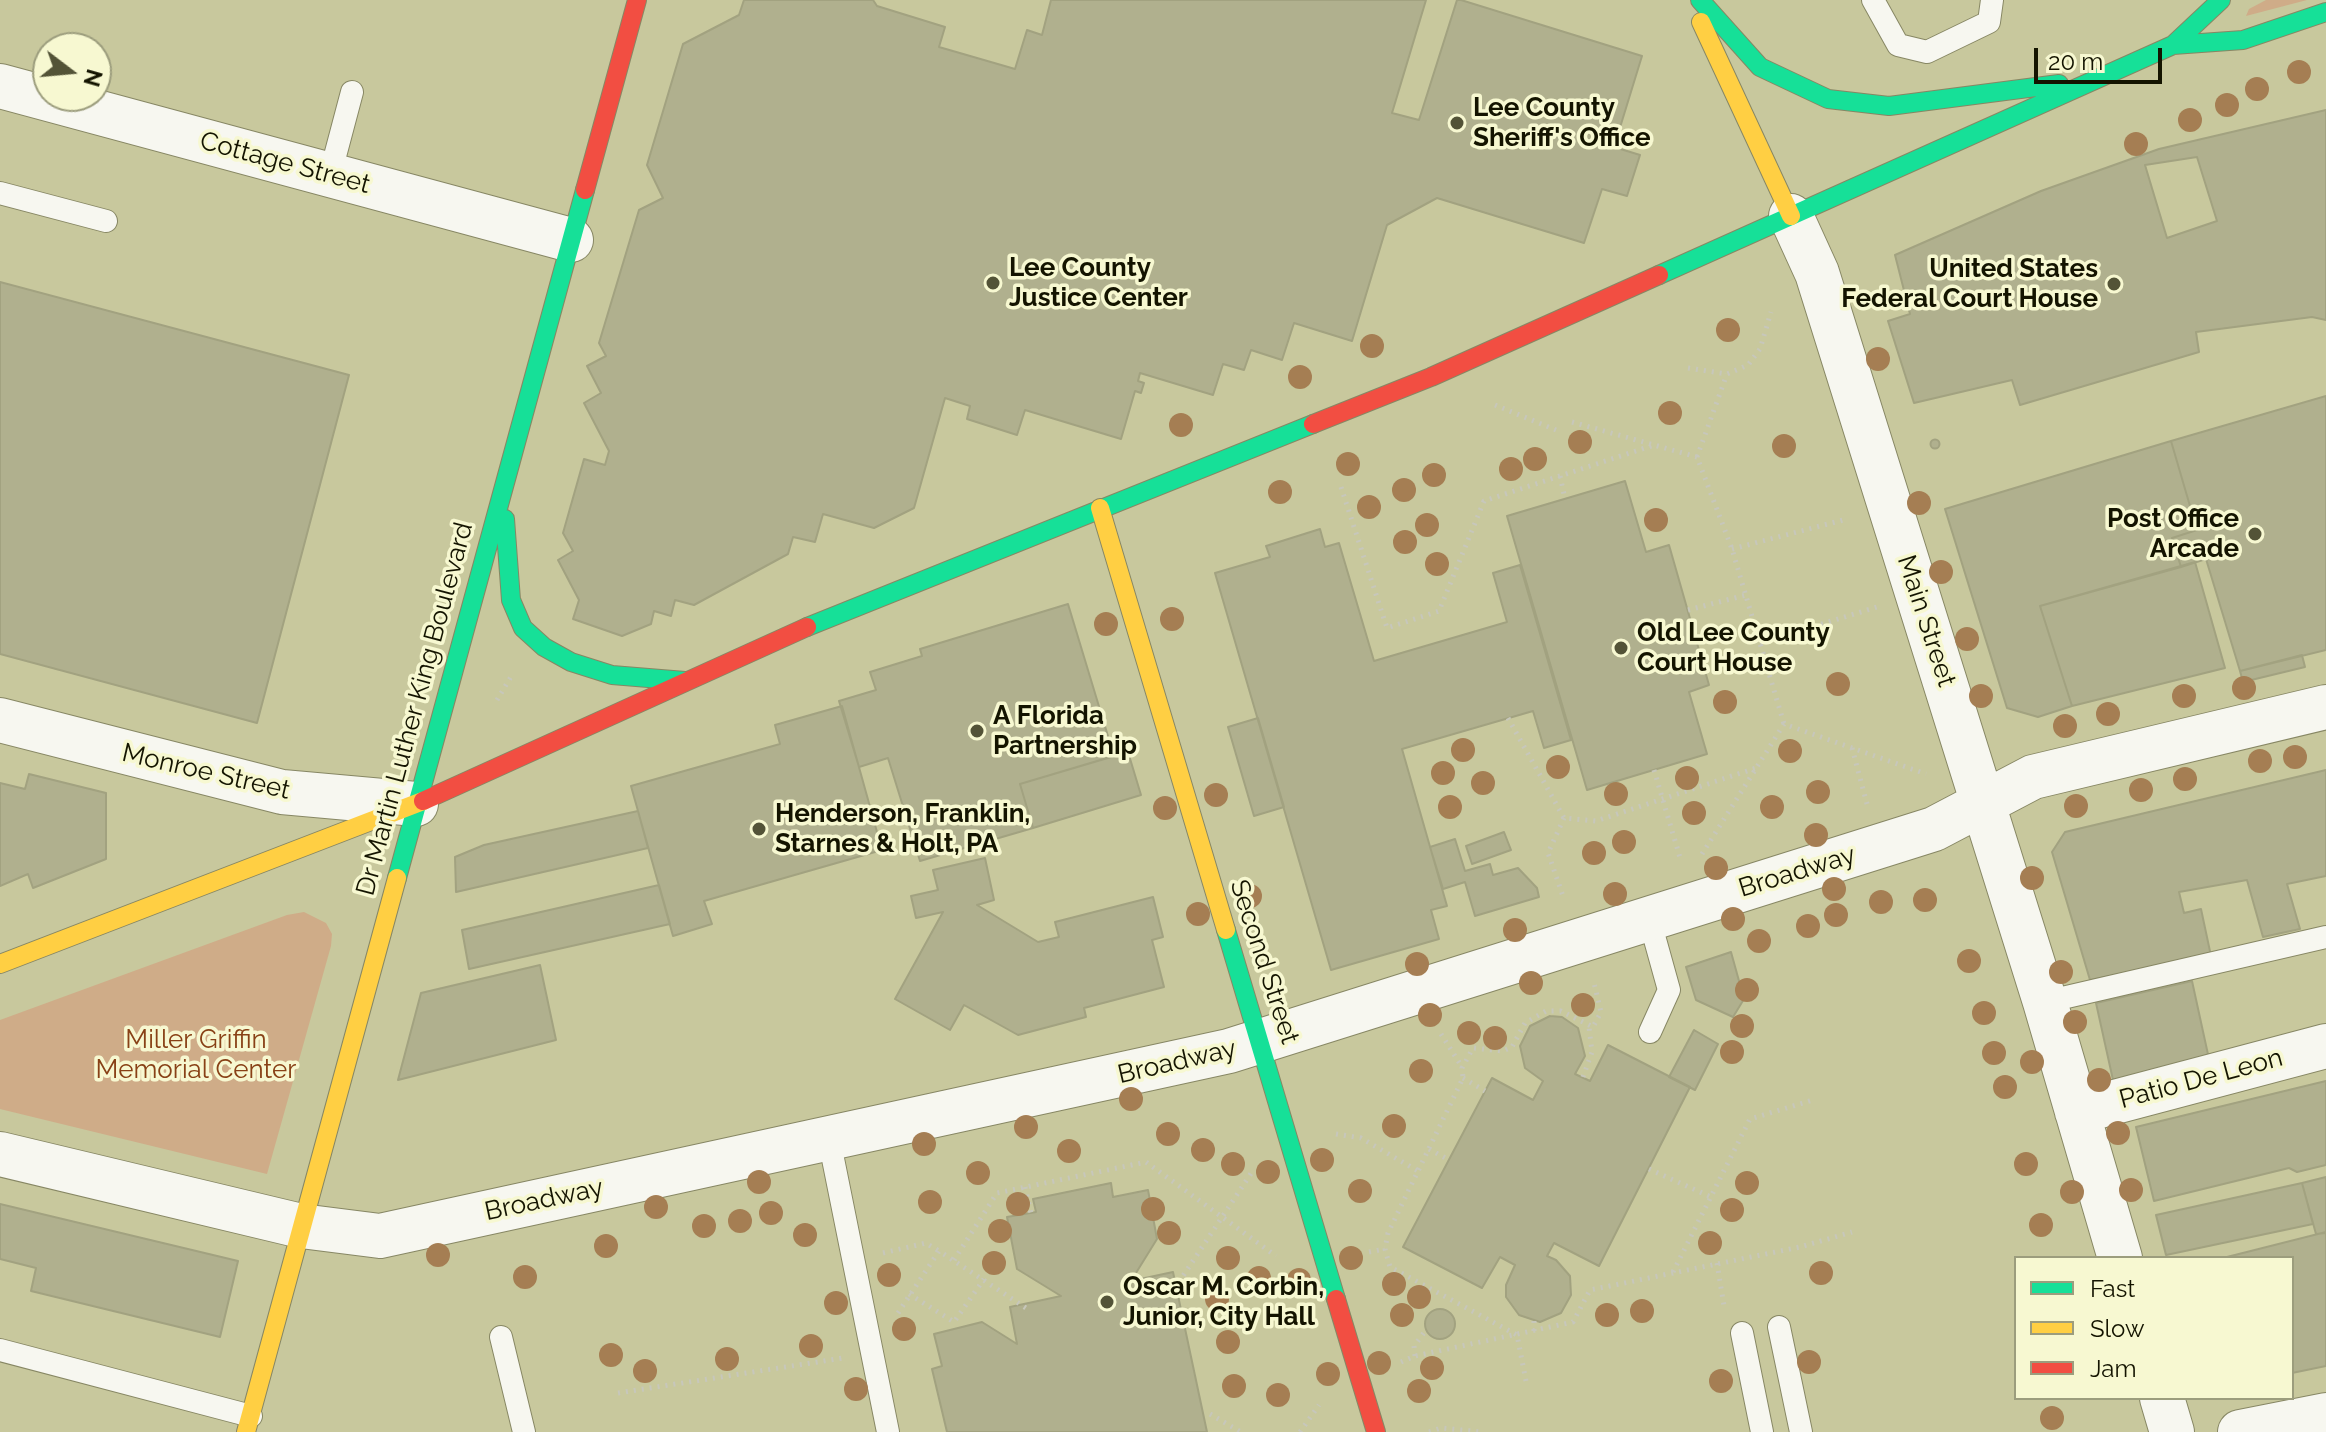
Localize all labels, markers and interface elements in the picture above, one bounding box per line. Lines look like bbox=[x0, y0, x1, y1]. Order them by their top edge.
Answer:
north arrow bbox=[32, 32, 112, 112]
scale bar bbox=[2038, 32, 2166, 82]
text: 20 m bbox=[2048, 47, 2103, 76]
text: N bbox=[78, 66, 108, 90]
place label: Lee County Sheriff's Office bbox=[1473, 92, 1651, 154]
marker: Lee County Sheriff's Office bbox=[1448, 114, 1466, 132]
street label: Cottage Street bbox=[197, 125, 373, 201]
place label: Lee County Justice Center bbox=[1009, 252, 1188, 314]
place label: United States Federal Court House bbox=[1841, 253, 2098, 314]
marker: Lee County Justice Center bbox=[984, 274, 1002, 292]
marker: United States Federal Court House bbox=[2105, 275, 2123, 293]
place label: Post Office Arcade bbox=[2107, 503, 2239, 564]
street label: Dr Martin Luther King Boulevard bbox=[350, 519, 480, 899]
marker: Post Office Arcade bbox=[2246, 525, 2264, 543]
street label: Main Street bbox=[1890, 551, 1962, 691]
place label: Old Lee County Court House bbox=[1637, 617, 1830, 678]
marker: Old Lee County Court House bbox=[1612, 639, 1630, 657]
place label: A Florida Partnership bbox=[993, 700, 1137, 762]
marker: A Florida Partnership bbox=[968, 722, 986, 740]
street label: Monroe Street bbox=[119, 738, 293, 806]
place label: Henderson, Franklin, Starnes & Holt, PA bbox=[775, 798, 1030, 860]
marker: Henderson, Franklin, Starnes & Holt, PA bbox=[750, 820, 768, 838]
street label: Broadway bbox=[1735, 839, 1859, 905]
street label: Second Street bbox=[1223, 876, 1305, 1048]
park label: Miller Griffin Memorial Center bbox=[96, 1024, 296, 1086]
street label: Broadway bbox=[1115, 1033, 1239, 1091]
street label: Patio De Leon bbox=[2116, 1042, 2286, 1116]
street label: Broadway bbox=[482, 1172, 606, 1228]
legend bbox=[2014, 1256, 2294, 1400]
place label: Oscar M. Corbin, Junior, City Hall bbox=[1123, 1271, 1324, 1332]
text: Fast bbox=[2090, 1274, 2135, 1303]
marker: Oscar M. Corbin, Junior, City Hall bbox=[1098, 1293, 1116, 1311]
text: Slow bbox=[2090, 1314, 2144, 1343]
text: Jam bbox=[2090, 1354, 2136, 1383]

